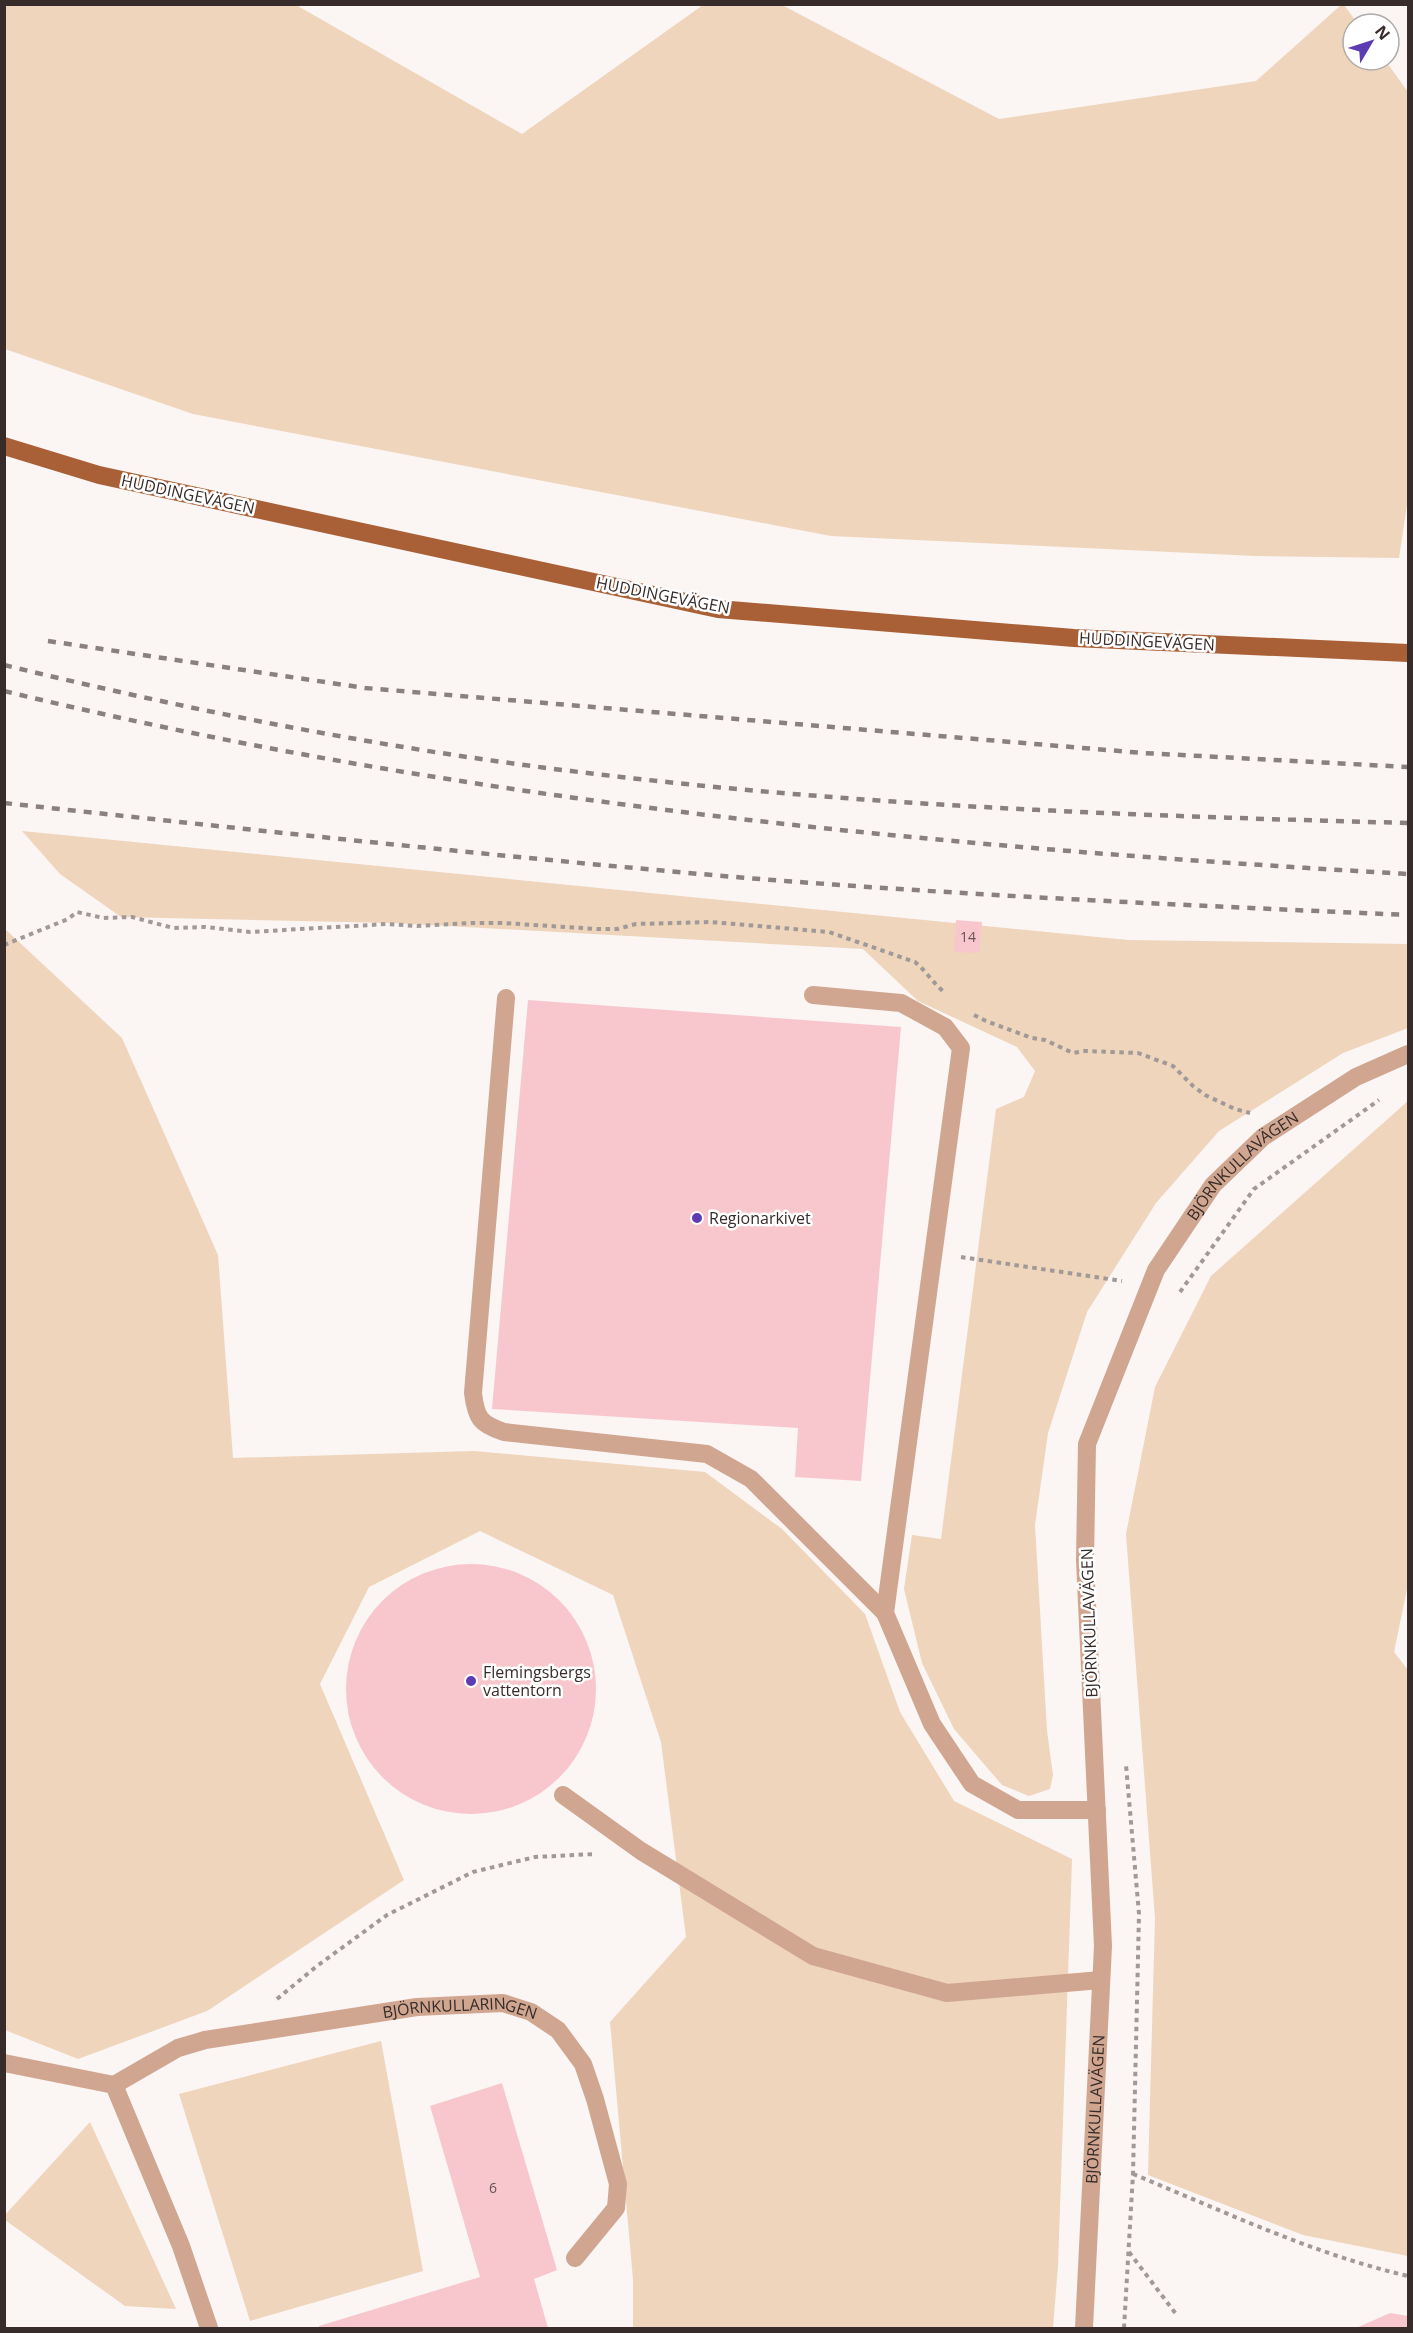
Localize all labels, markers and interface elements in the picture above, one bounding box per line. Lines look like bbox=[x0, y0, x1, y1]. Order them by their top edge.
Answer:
north arrow bbox=[1341, 12, 1401, 72]
text: N bbox=[1370, 21, 1395, 45]
street label: HUDDINGEVÄGEN bbox=[119, 469, 257, 519]
street label: HUDDINGEVÄGEN bbox=[594, 571, 732, 619]
street label: HUDDINGEVÄGEN bbox=[1079, 626, 1215, 656]
house number: 14 bbox=[960, 927, 976, 946]
street label: BJÖRNKULLAVÄGEN bbox=[1181, 1106, 1303, 1225]
place label: Regionarkivet bbox=[709, 1207, 811, 1229]
marker: Regionarkivet bbox=[690, 1211, 704, 1225]
street label: BJÖRNKULLAVÄGEN bbox=[1075, 1548, 1103, 1698]
place label: Flemingsbergs vattentorn bbox=[483, 1661, 591, 1701]
marker: Flemingsbergs vattentorn bbox=[464, 1674, 478, 1688]
street label: BJÖRNKULLARINGEN bbox=[381, 1992, 540, 2024]
street label: BJÖRNKULLAVÄGEN bbox=[1080, 2034, 1110, 2185]
house number: 6 bbox=[489, 2178, 497, 2197]

